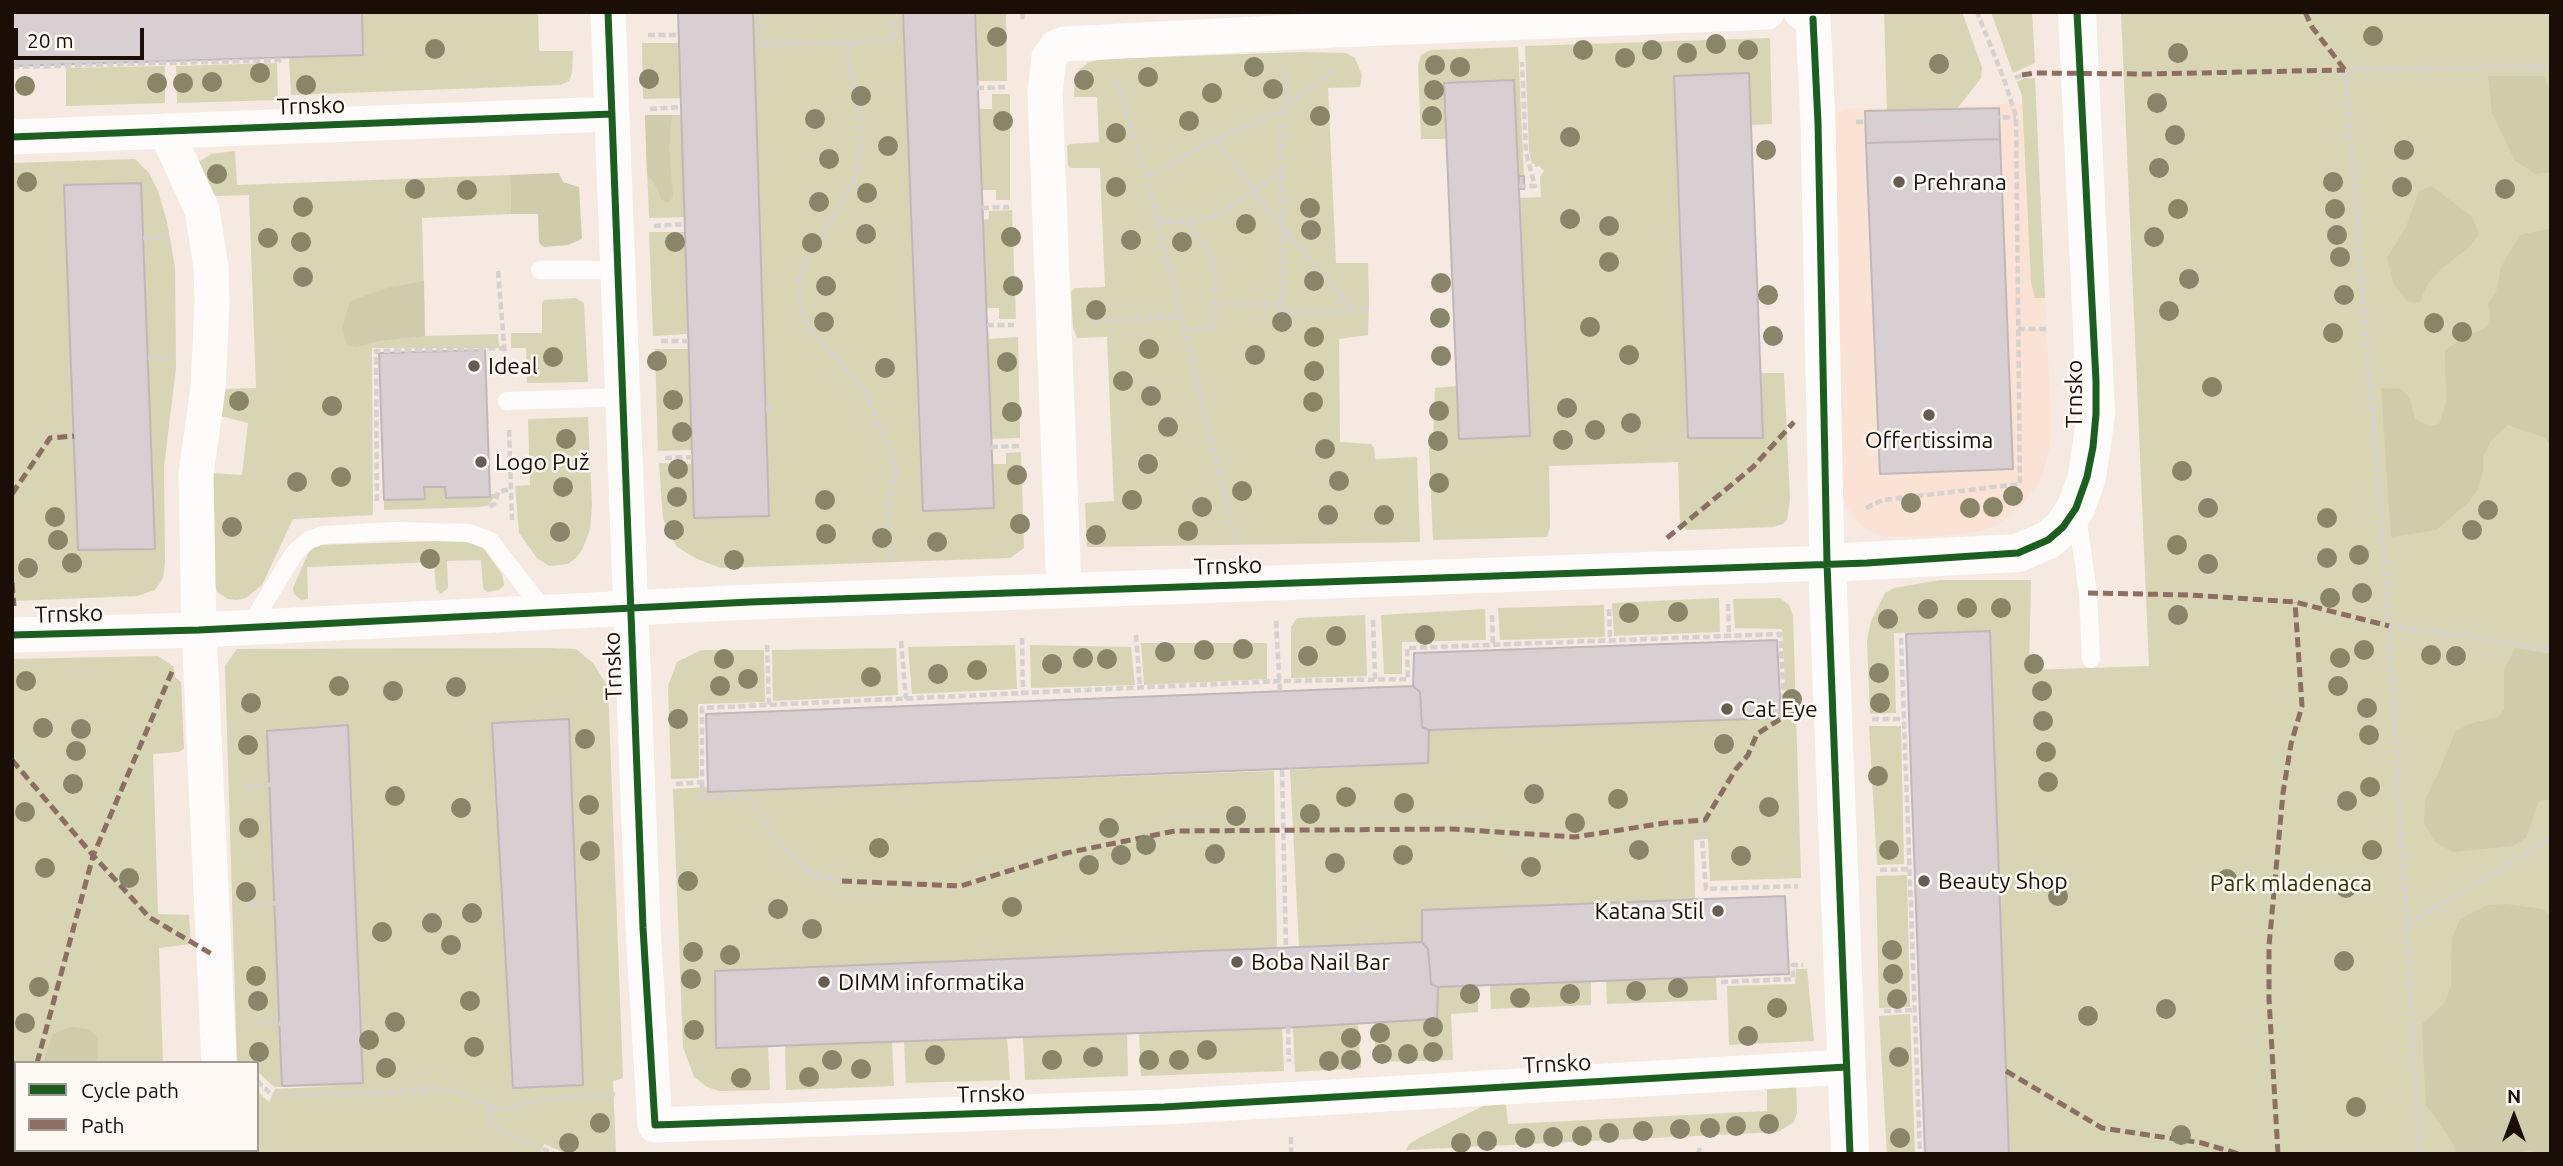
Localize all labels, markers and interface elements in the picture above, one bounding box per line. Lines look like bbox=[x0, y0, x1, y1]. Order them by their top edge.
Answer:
scale bar bbox=[18, 14, 147, 58]
text: 20 m bbox=[27, 28, 74, 52]
street label: Trnsko bbox=[276, 91, 346, 121]
place label: Prehrana bbox=[1913, 168, 2007, 196]
marker: Prehrana bbox=[1891, 174, 1907, 190]
place label: Ideal bbox=[488, 352, 538, 380]
marker: Ideal bbox=[466, 358, 482, 374]
street label: Trnsko bbox=[2060, 360, 2088, 428]
marker: Offertissima bbox=[1921, 407, 1937, 423]
place label: Offertissima bbox=[1865, 426, 1993, 454]
place label: Logo Puž bbox=[495, 448, 590, 476]
marker: Logo Puž bbox=[473, 454, 489, 470]
street label: Trnsko bbox=[1193, 551, 1263, 581]
street label: Trnsko bbox=[34, 599, 104, 629]
street label: Trnsko bbox=[598, 631, 628, 701]
place label: Cat Eye bbox=[1741, 695, 1818, 723]
marker: Cat Eye bbox=[1719, 701, 1735, 717]
place label: Beauty Shop bbox=[1938, 867, 2068, 895]
park label: Park mladenaca bbox=[2210, 869, 2372, 897]
marker: Beauty Shop bbox=[1916, 873, 1932, 889]
place label: Katana Stil bbox=[1594, 897, 1704, 925]
marker: Katana Stil bbox=[1710, 903, 1726, 919]
place label: Boba Nail Bar bbox=[1251, 948, 1390, 976]
marker: Boba Nail Bar bbox=[1229, 954, 1245, 970]
place label: DIMM informatika bbox=[838, 968, 1025, 996]
marker: DIMM informatika bbox=[816, 974, 832, 990]
street label: Trnsko bbox=[1522, 1048, 1592, 1080]
legend bbox=[14, 1061, 259, 1152]
text: Cycle path bbox=[81, 1078, 179, 1102]
street label: Trnsko bbox=[956, 1079, 1026, 1109]
north arrow bbox=[2479, 1082, 2549, 1152]
text: N bbox=[2507, 1085, 2521, 1107]
text: Path bbox=[81, 1113, 124, 1137]

